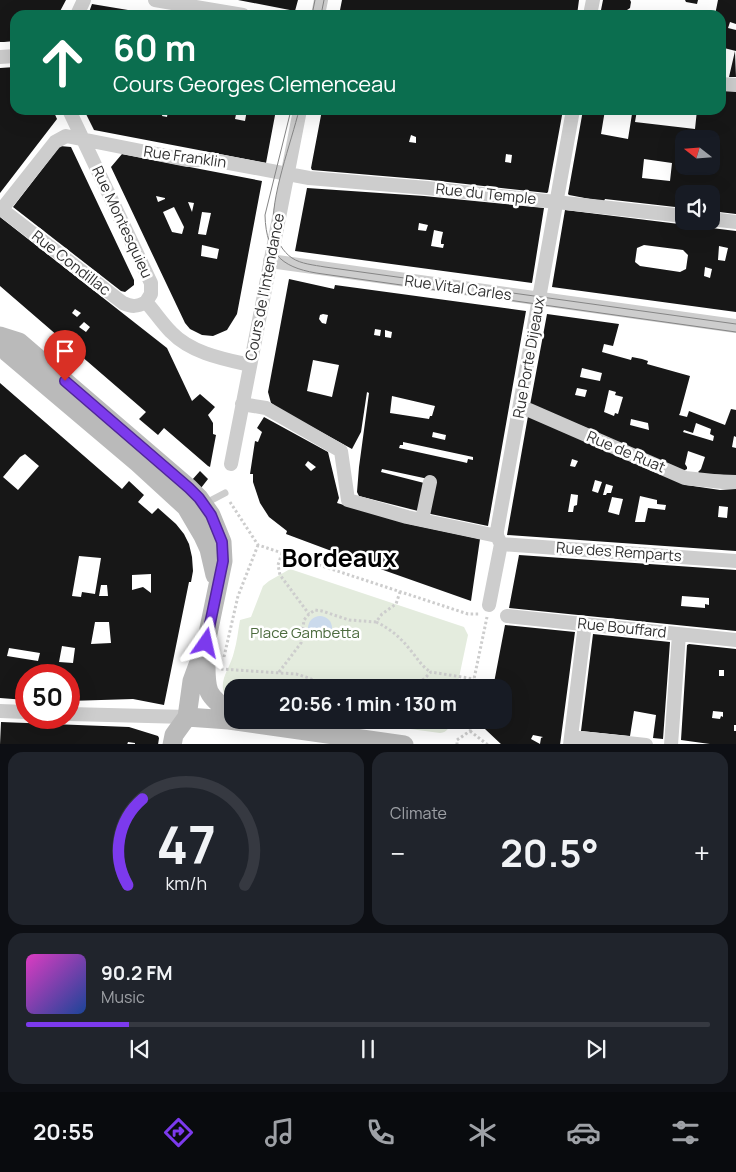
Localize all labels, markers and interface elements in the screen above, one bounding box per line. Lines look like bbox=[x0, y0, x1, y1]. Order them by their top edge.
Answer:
text: 60 m bbox=[113, 24, 196, 72]
icon: ahead bbox=[30, 30, 95, 95]
text: Cours Georges Clemenceau bbox=[113, 69, 396, 99]
north arrow bbox=[675, 130, 720, 175]
map controls bbox=[675, 130, 720, 230]
street label: Rue Franklin bbox=[142, 140, 228, 173]
street label: Rue Montesquieu bbox=[87, 162, 158, 281]
street label: Rue du Temple bbox=[435, 178, 538, 209]
button: sound bbox=[675, 185, 720, 230]
street label: Cours de l'Intendance bbox=[240, 211, 289, 362]
street label: Rue Condillac bbox=[28, 225, 115, 300]
street label: Rue Vital Carles bbox=[403, 270, 513, 305]
street label: Rue Porte Dijeaux bbox=[508, 296, 549, 420]
pin bbox=[44, 330, 86, 381]
icon: arrive bbox=[51, 337, 79, 365]
street label: Rue de Ruat bbox=[584, 426, 669, 478]
street label: Rue des Remparts bbox=[556, 537, 683, 566]
district label: Bordeaux bbox=[281, 540, 397, 575]
street label: Rue Bouffard bbox=[577, 612, 668, 643]
position arrow bbox=[179, 616, 231, 668]
park label: Place Gambetta bbox=[250, 622, 360, 643]
speed limit sign: 50 bbox=[15, 664, 80, 729]
text: 20:56 · 1 min · 130 m bbox=[279, 691, 457, 717]
text: Climate bbox=[390, 802, 447, 824]
text: 47 bbox=[156, 809, 216, 880]
text: 20.5° bbox=[500, 826, 599, 878]
text: − bbox=[390, 834, 405, 872]
text: + bbox=[694, 834, 710, 872]
text: km/h bbox=[165, 871, 207, 895]
text: 90.2 FM bbox=[101, 960, 172, 986]
text: Music bbox=[101, 986, 145, 1008]
icon: previous bbox=[126, 1035, 154, 1063]
icon: pause bbox=[354, 1035, 382, 1063]
icon: next bbox=[582, 1035, 610, 1063]
icon: directions bbox=[161, 1115, 196, 1150]
icon: music bbox=[262, 1115, 297, 1150]
icon: phone bbox=[363, 1115, 398, 1150]
icon: climate bbox=[465, 1115, 500, 1150]
icon: car bbox=[566, 1115, 601, 1150]
icon: filters bbox=[668, 1115, 703, 1150]
text: 20:55 bbox=[33, 1117, 94, 1147]

